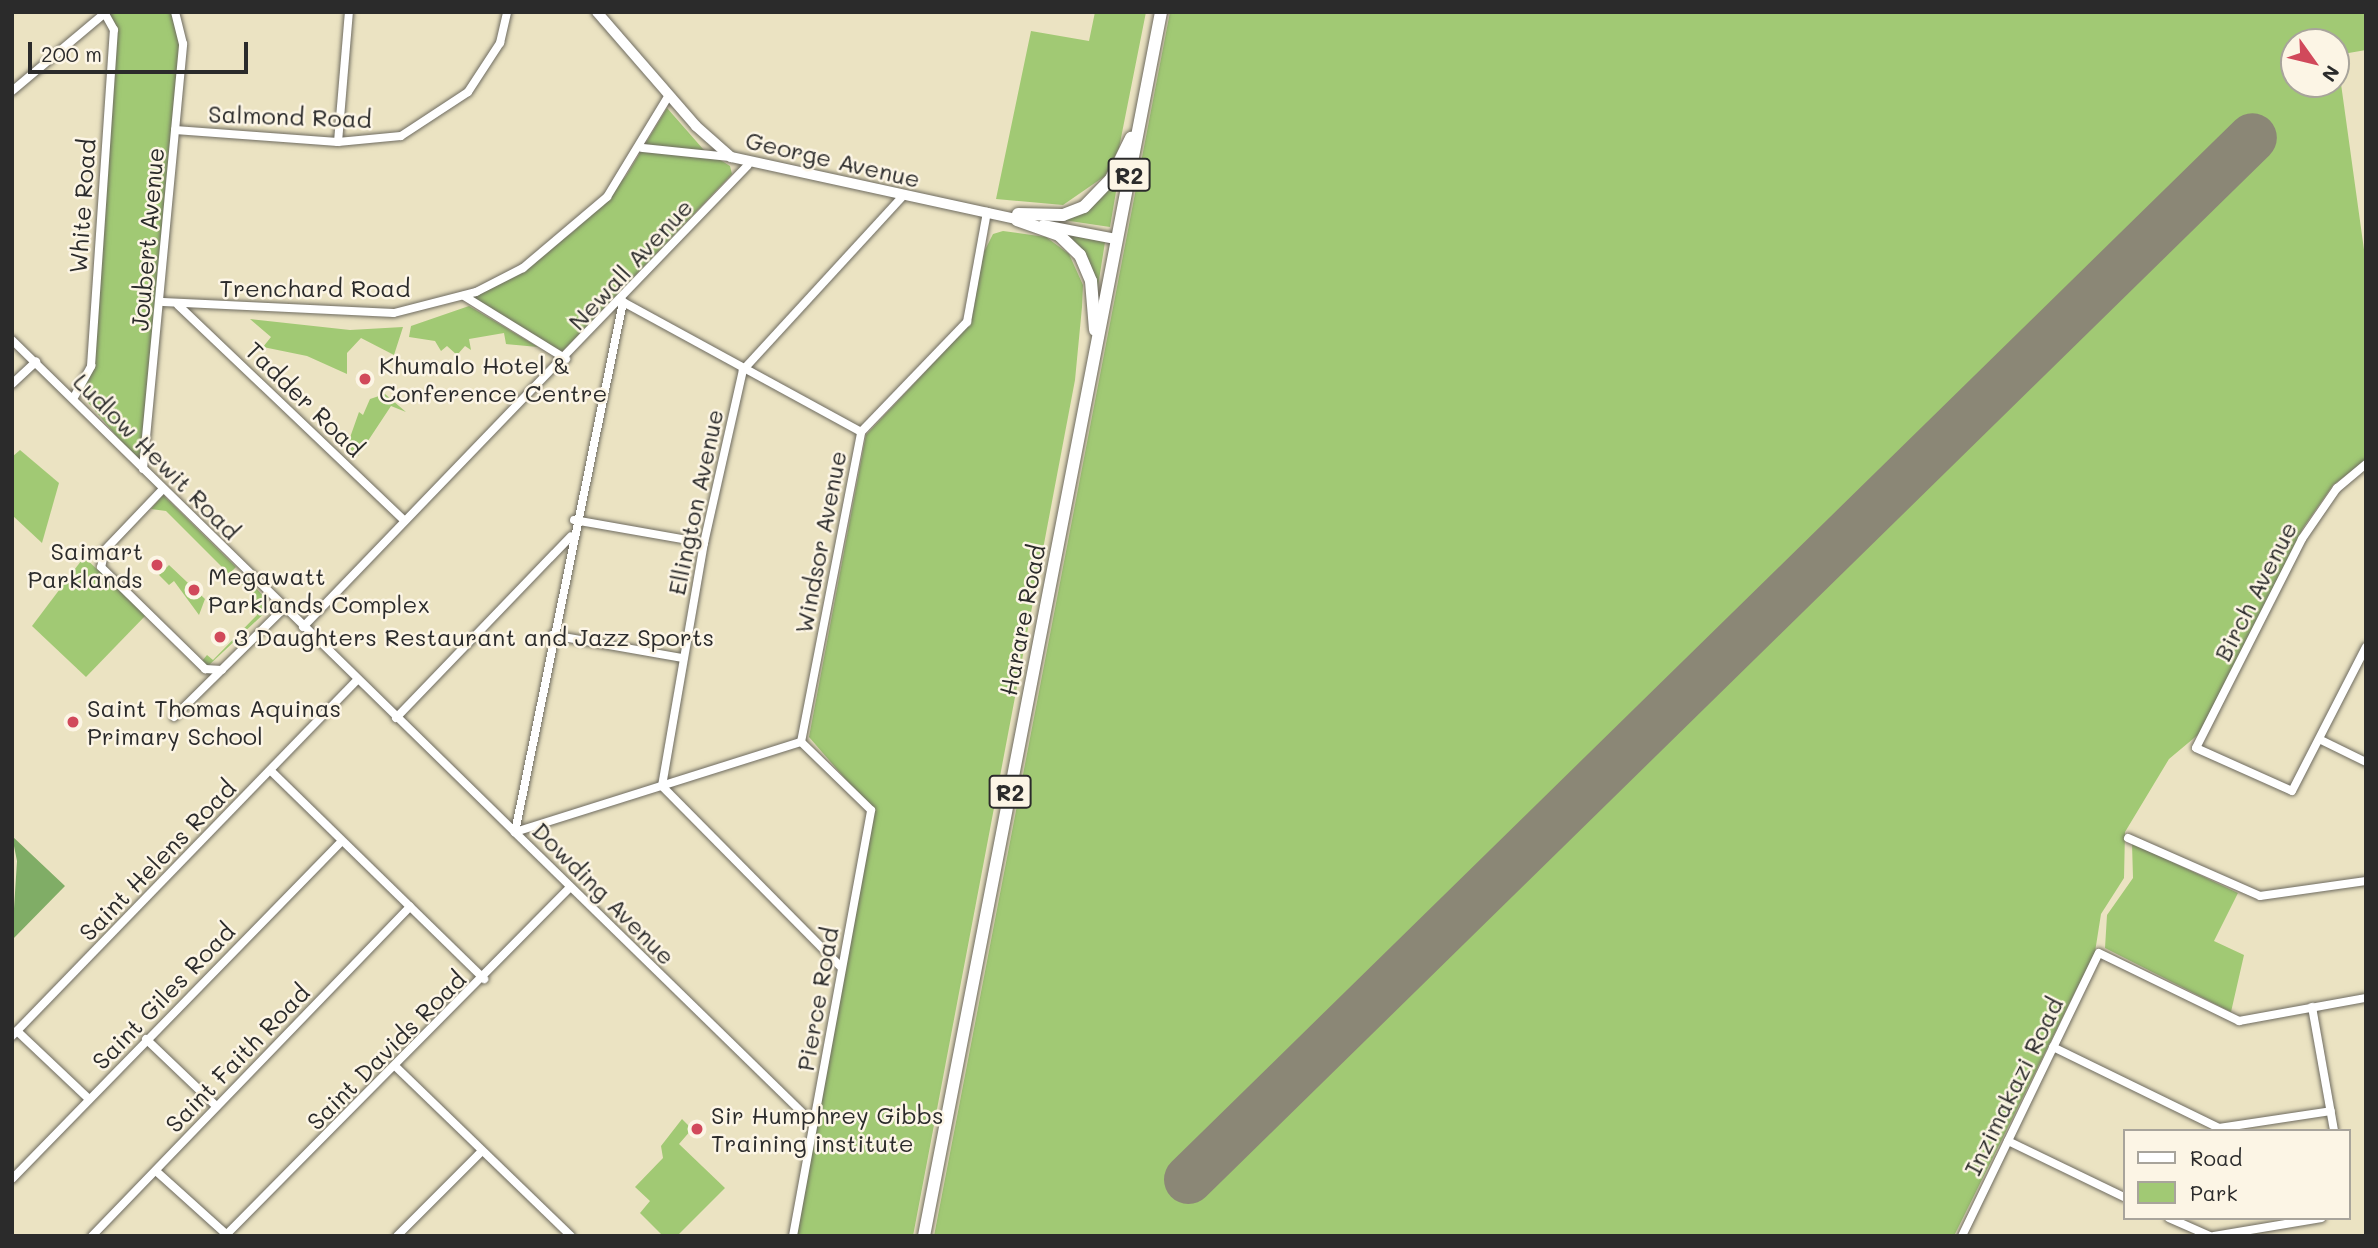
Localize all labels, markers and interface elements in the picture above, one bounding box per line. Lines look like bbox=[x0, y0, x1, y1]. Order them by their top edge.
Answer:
scale bar bbox=[32, 28, 252, 72]
north arrow bbox=[2280, 28, 2350, 98]
text: 200 m bbox=[41, 40, 102, 67]
text: N bbox=[2317, 61, 2346, 87]
street label: Salmond Road bbox=[208, 99, 372, 133]
street label: George Avenue bbox=[743, 125, 923, 193]
street label: White Road bbox=[63, 138, 101, 274]
street label: Joubert Avenue bbox=[125, 146, 169, 332]
road number: R2 bbox=[1106, 156, 1152, 194]
street label: Newall Avenue bbox=[562, 192, 698, 336]
street label: Trenchard Road bbox=[220, 274, 410, 302]
street label: Tadder Road bbox=[240, 335, 370, 463]
place label: Khumalo Hotel & Conference Centre bbox=[379, 351, 607, 407]
street label: Ludlow Hewit Road bbox=[68, 367, 246, 545]
marker: Khumalo Hotel & Conference Centre bbox=[357, 371, 373, 387]
street label: Ellington Avenue bbox=[661, 406, 729, 598]
street label: Windsor Avenue bbox=[788, 448, 852, 636]
street label: Birch Avenue bbox=[2208, 516, 2302, 666]
place label: Saimart Parklands bbox=[27, 537, 143, 593]
street label: Harare Road bbox=[993, 542, 1051, 698]
marker: Saimart Parklands bbox=[149, 557, 165, 573]
place label: Megawatt Parklands Complex bbox=[208, 562, 430, 618]
marker: Megawatt Parklands Complex bbox=[186, 582, 202, 598]
place label: 3 Daughters Restaurant and Jazz Sports bbox=[234, 623, 714, 651]
marker: 3 Daughters Restaurant and Jazz Sports bbox=[212, 629, 228, 645]
place label: Saint Thomas Aquinas Primary School bbox=[87, 694, 341, 750]
marker: Saint Thomas Aquinas Primary School bbox=[65, 714, 81, 730]
road number: R2 bbox=[987, 772, 1033, 812]
street label: Saint Helens Road bbox=[73, 774, 241, 946]
street label: Dowding Avenue bbox=[527, 816, 681, 970]
street label: Saint Giles Road bbox=[86, 917, 240, 1075]
street label: Pierce Road bbox=[790, 925, 844, 1073]
street label: Saint Davids Road bbox=[300, 964, 472, 1136]
street label: Saint Faith Road bbox=[159, 978, 315, 1138]
street label: Inzimakazi Road bbox=[1957, 992, 2069, 1180]
place label: Sir Humphrey Gibbs Training institute bbox=[711, 1101, 944, 1157]
marker: Sir Humphrey Gibbs Training institute bbox=[689, 1121, 705, 1137]
legend bbox=[2122, 1129, 2350, 1220]
text: Road bbox=[2190, 1144, 2242, 1171]
text: Park bbox=[2190, 1179, 2238, 1206]

